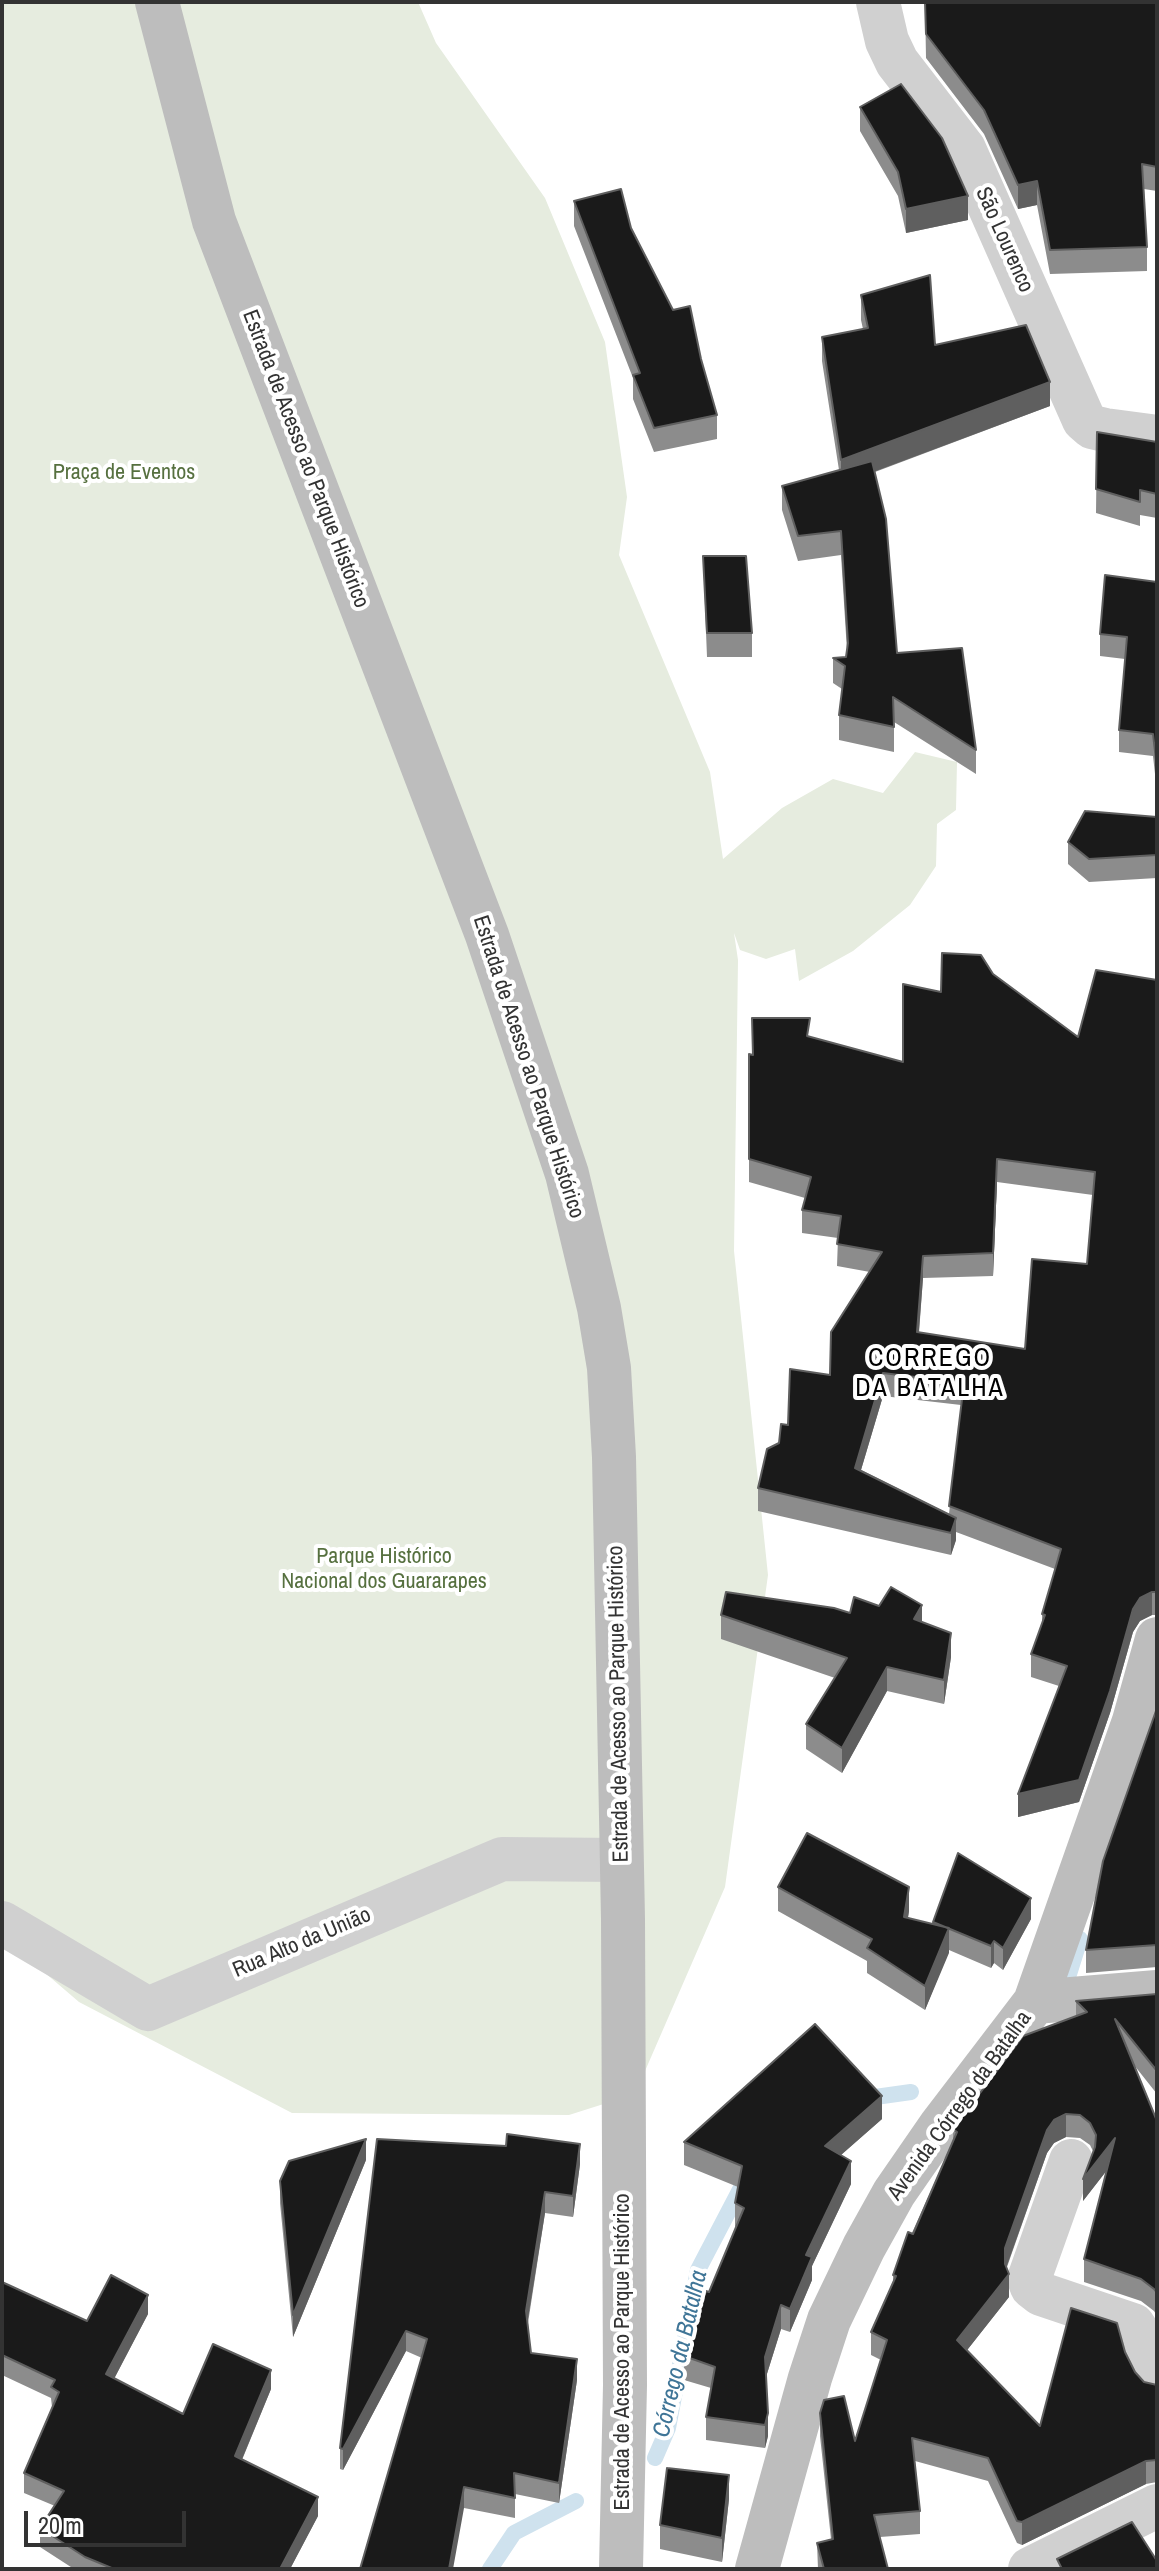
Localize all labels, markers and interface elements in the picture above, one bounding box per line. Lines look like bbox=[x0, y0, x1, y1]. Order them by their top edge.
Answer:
street label: São Lourenco bbox=[969, 183, 1039, 297]
street label: Estrada de Acesso ao Parque Histórico bbox=[236, 306, 374, 612]
park label: Praça de Eventos bbox=[53, 460, 195, 486]
street label: Estrada de Acesso ao Parque Histórico bbox=[466, 912, 590, 1222]
district label: CORREGO DA BATALHA bbox=[855, 1343, 1005, 1404]
park label: Parque Histórico Nacional dos Guararapes bbox=[281, 1544, 487, 1596]
street label: Estrada de Acesso ao Parque Histórico bbox=[603, 1545, 635, 1863]
street label: Rua Alto da União bbox=[229, 1902, 375, 1984]
street label: Avenida Córrego da Batalha bbox=[883, 2006, 1037, 2206]
street label: Estrada de Acesso ao Parque Histórico bbox=[610, 2194, 636, 2510]
water label: Córrego da Batalha bbox=[648, 2268, 714, 2440]
scale bar bbox=[28, 2495, 190, 2545]
text: 20 m bbox=[38, 2509, 82, 2541]

